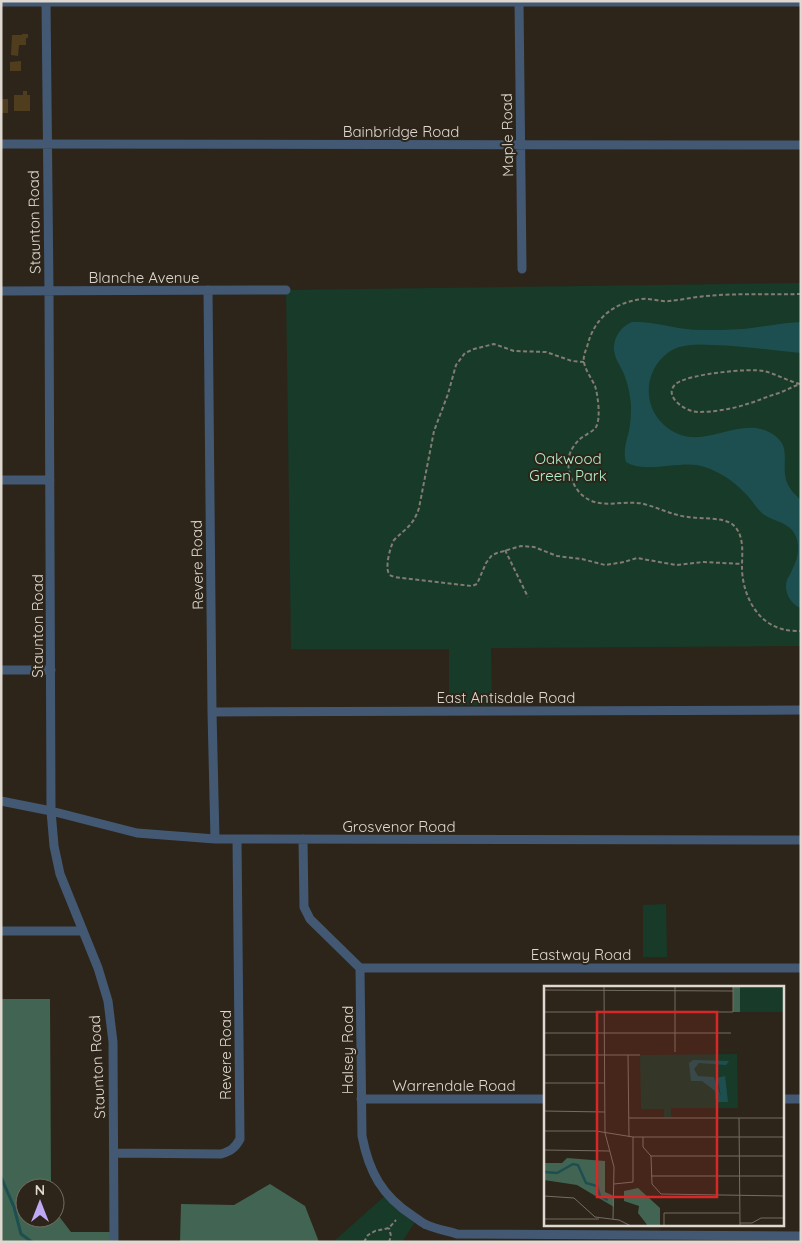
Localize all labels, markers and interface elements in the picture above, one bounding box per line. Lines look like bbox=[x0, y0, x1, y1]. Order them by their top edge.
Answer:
street label: Maple Road bbox=[497, 93, 517, 177]
street label: Bainbridge Road bbox=[343, 122, 459, 141]
street label: Staunton Road bbox=[24, 170, 44, 274]
street label: Blanche Avenue bbox=[88, 268, 200, 287]
park label: Oakwood Green Park bbox=[529, 449, 607, 485]
street label: Revere Road bbox=[187, 520, 207, 610]
street label: Staunton Road bbox=[28, 574, 47, 678]
street label: East Antisdale Road bbox=[437, 688, 575, 707]
street label: Grosvenor Road bbox=[342, 817, 456, 836]
street label: Eastway Road bbox=[531, 945, 631, 964]
inset map bbox=[544, 986, 784, 1226]
street label: Halsey Road bbox=[338, 1006, 357, 1094]
street label: Revere Road bbox=[216, 1010, 235, 1100]
street label: Staunton Road bbox=[85, 1015, 109, 1119]
street label: Warrendale Road bbox=[392, 1076, 516, 1095]
north arrow bbox=[15, 1178, 65, 1228]
text: N bbox=[35, 1181, 45, 1199]

